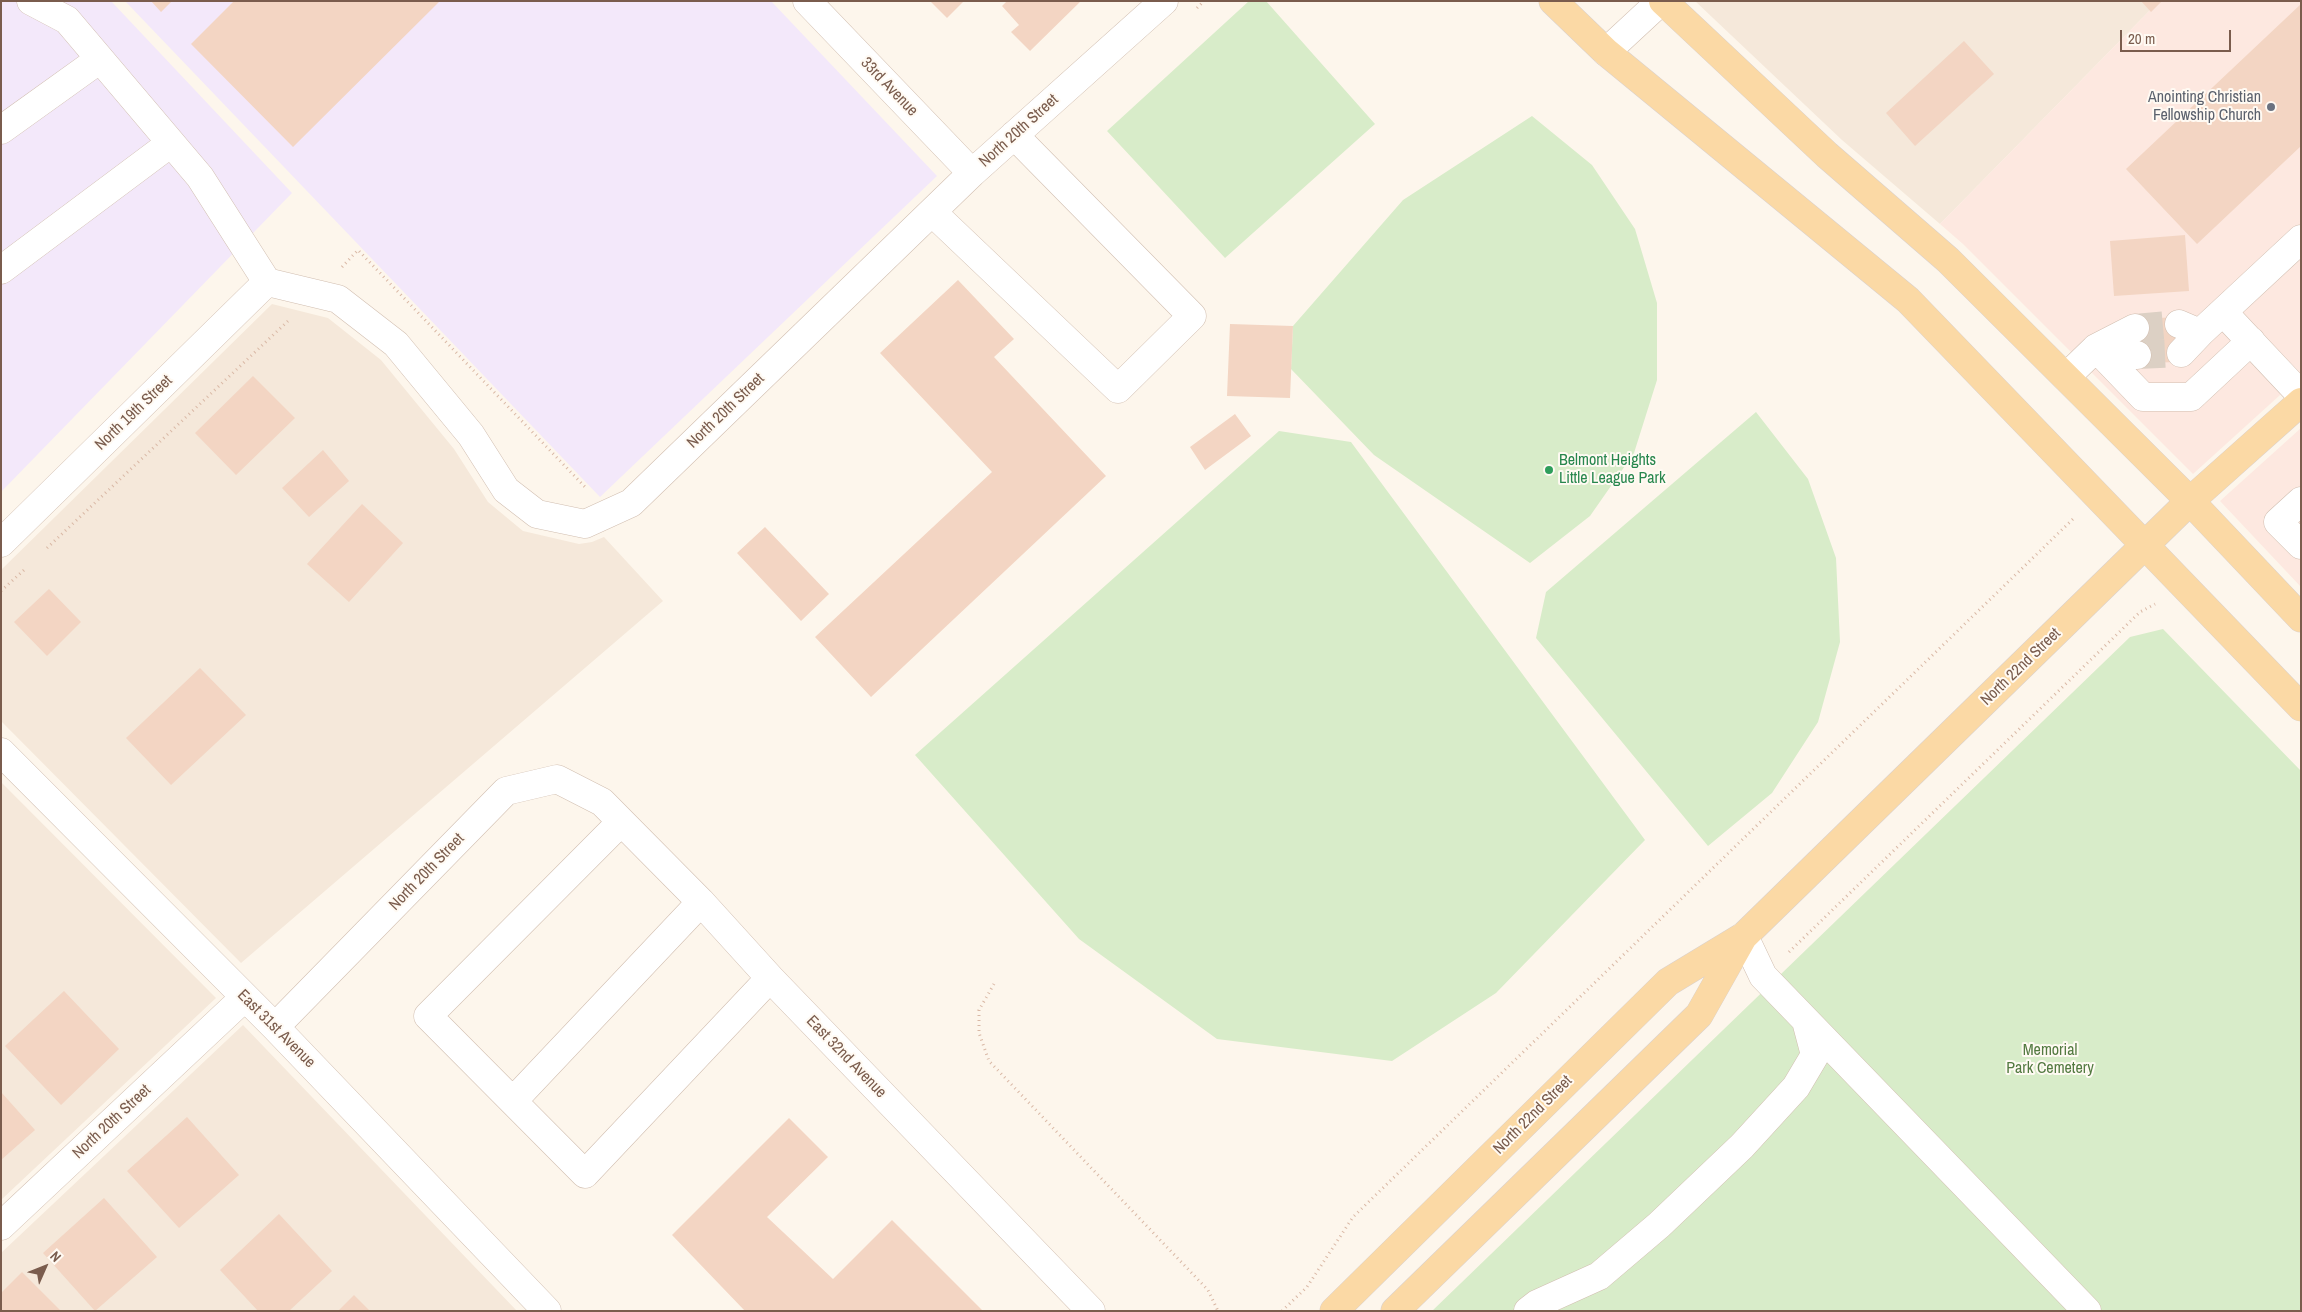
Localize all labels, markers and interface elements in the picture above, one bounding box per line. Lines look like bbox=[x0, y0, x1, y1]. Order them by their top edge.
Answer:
scale bar bbox=[2122, 20, 2233, 52]
text: 20 m bbox=[2128, 28, 2155, 49]
street label: 33rd Avenue bbox=[856, 54, 922, 120]
place label: Anointing Christian Fellowship Church bbox=[2148, 88, 2261, 126]
street label: North 20th Street bbox=[975, 90, 1063, 172]
marker: Anointing Christian Fellowship Church bbox=[2265, 101, 2277, 113]
street label: North 20th Street bbox=[683, 369, 769, 453]
street label: North 19th Street bbox=[91, 371, 177, 455]
place label: Belmont Heights Little League Park bbox=[1559, 451, 1665, 489]
marker: Belmont Heights Little League Park bbox=[1543, 464, 1555, 476]
street label: North 22nd Street bbox=[1977, 624, 2065, 710]
street label: North 20th Street bbox=[385, 829, 469, 915]
street label: East 31st Avenue bbox=[233, 986, 319, 1072]
street label: East 32nd Avenue bbox=[802, 1012, 890, 1102]
park label: Memorial Park Cemetery bbox=[2006, 1041, 2094, 1079]
street label: North 22nd Street bbox=[1490, 1072, 1576, 1158]
street label: North 20th Street bbox=[69, 1081, 155, 1163]
north arrow bbox=[20, 1242, 70, 1292]
text: N bbox=[46, 1247, 65, 1266]

